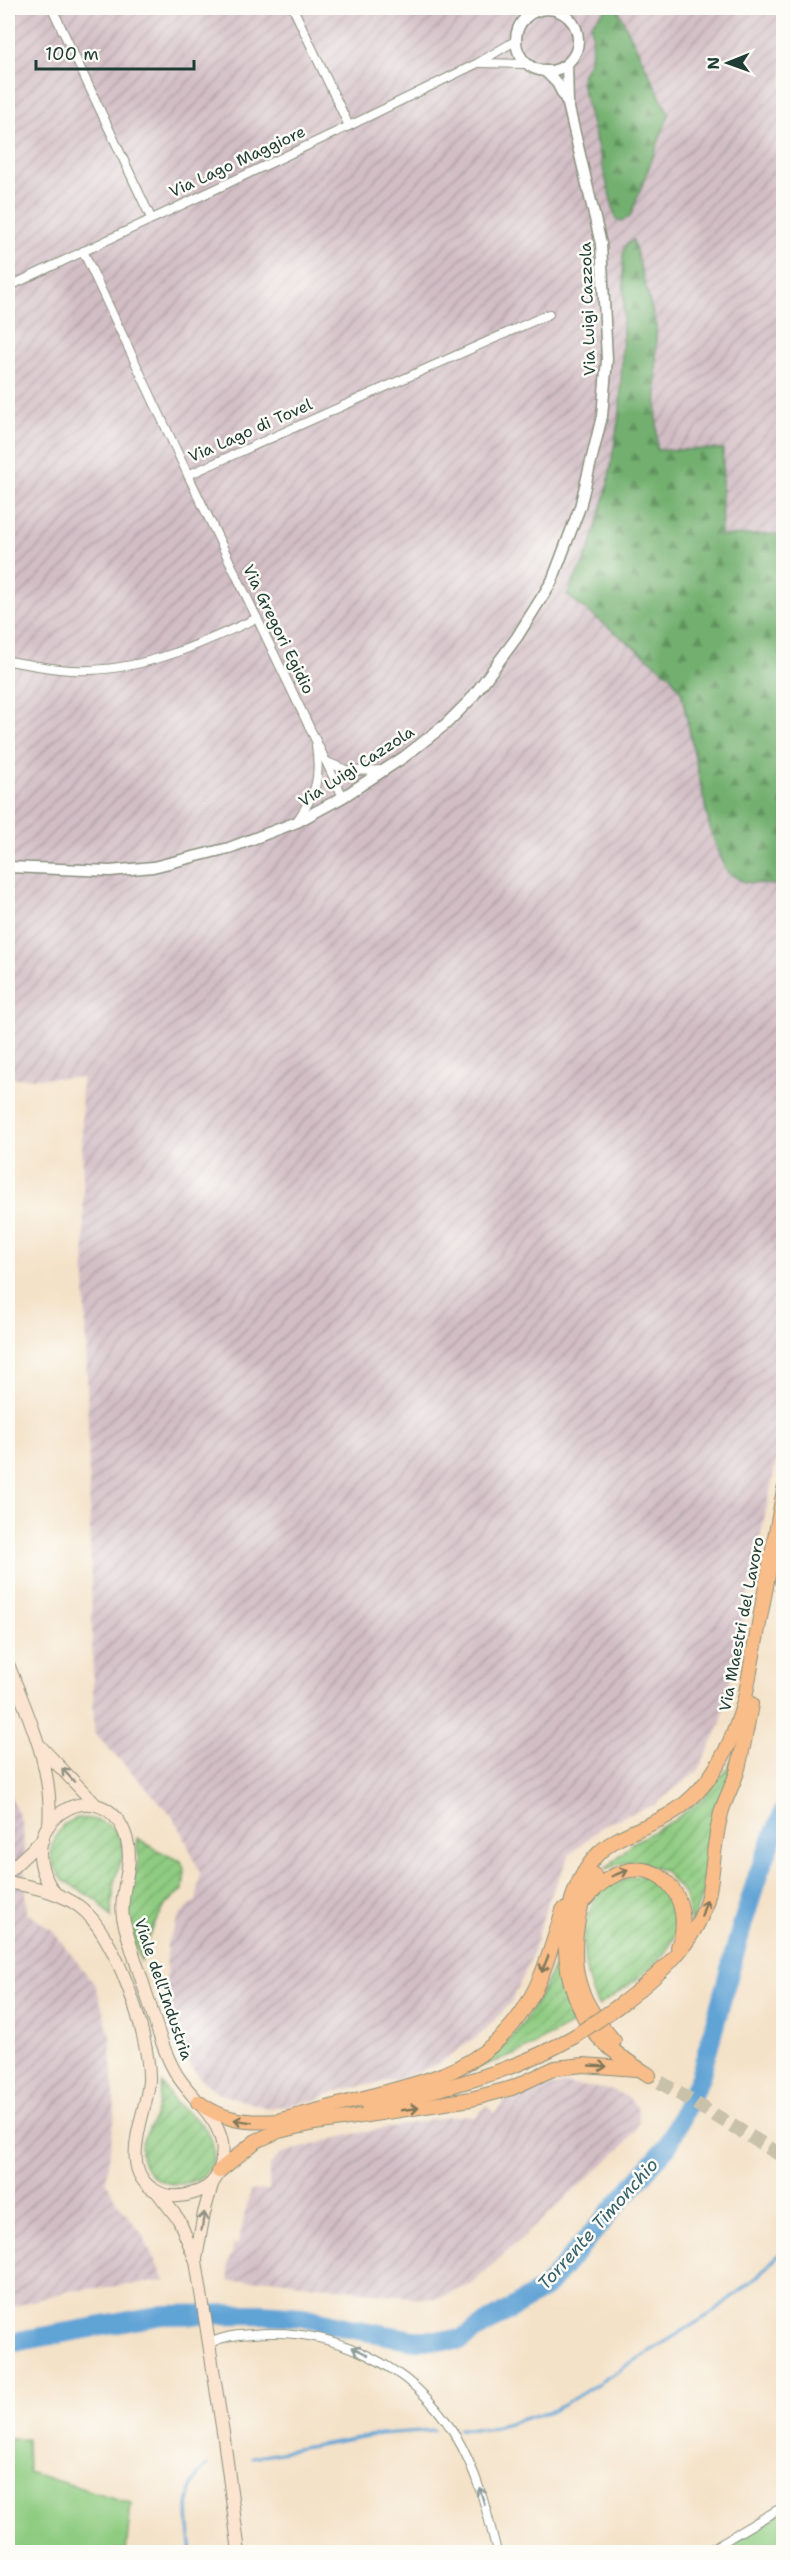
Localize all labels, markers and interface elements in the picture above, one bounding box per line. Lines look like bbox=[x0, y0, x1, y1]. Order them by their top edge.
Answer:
scale bar bbox=[36, 33, 194, 71]
north arrow bbox=[698, 33, 758, 93]
text: 100 m bbox=[45, 42, 99, 66]
text: N bbox=[703, 57, 724, 70]
street label: Via Lago Maggiore bbox=[166, 121, 309, 202]
street label: Via Luigi Cazzola bbox=[575, 242, 600, 376]
street label: Via Lago di Tovel bbox=[185, 394, 316, 467]
street label: Via Gregori Egidio bbox=[238, 561, 319, 698]
street label: Via Luigi Cazzola bbox=[294, 721, 418, 812]
street label: Via Maestri del Lavoro bbox=[714, 1535, 769, 1713]
one-way arrow bbox=[61, 1768, 75, 1783]
one-way arrow bbox=[610, 1867, 629, 1878]
one-way arrow bbox=[699, 1899, 710, 1918]
street label: Viale dell'Industria bbox=[129, 1916, 198, 2063]
one-way arrow bbox=[539, 1954, 550, 1973]
one-way arrow bbox=[587, 2060, 607, 2071]
one-way arrow bbox=[399, 2103, 419, 2114]
one-way arrow bbox=[233, 2115, 253, 2126]
water label: Torrente Timonchio bbox=[532, 2153, 664, 2295]
one-way arrow bbox=[197, 2211, 208, 2231]
one-way arrow bbox=[352, 2345, 370, 2357]
one-way arrow bbox=[476, 2487, 487, 2506]

